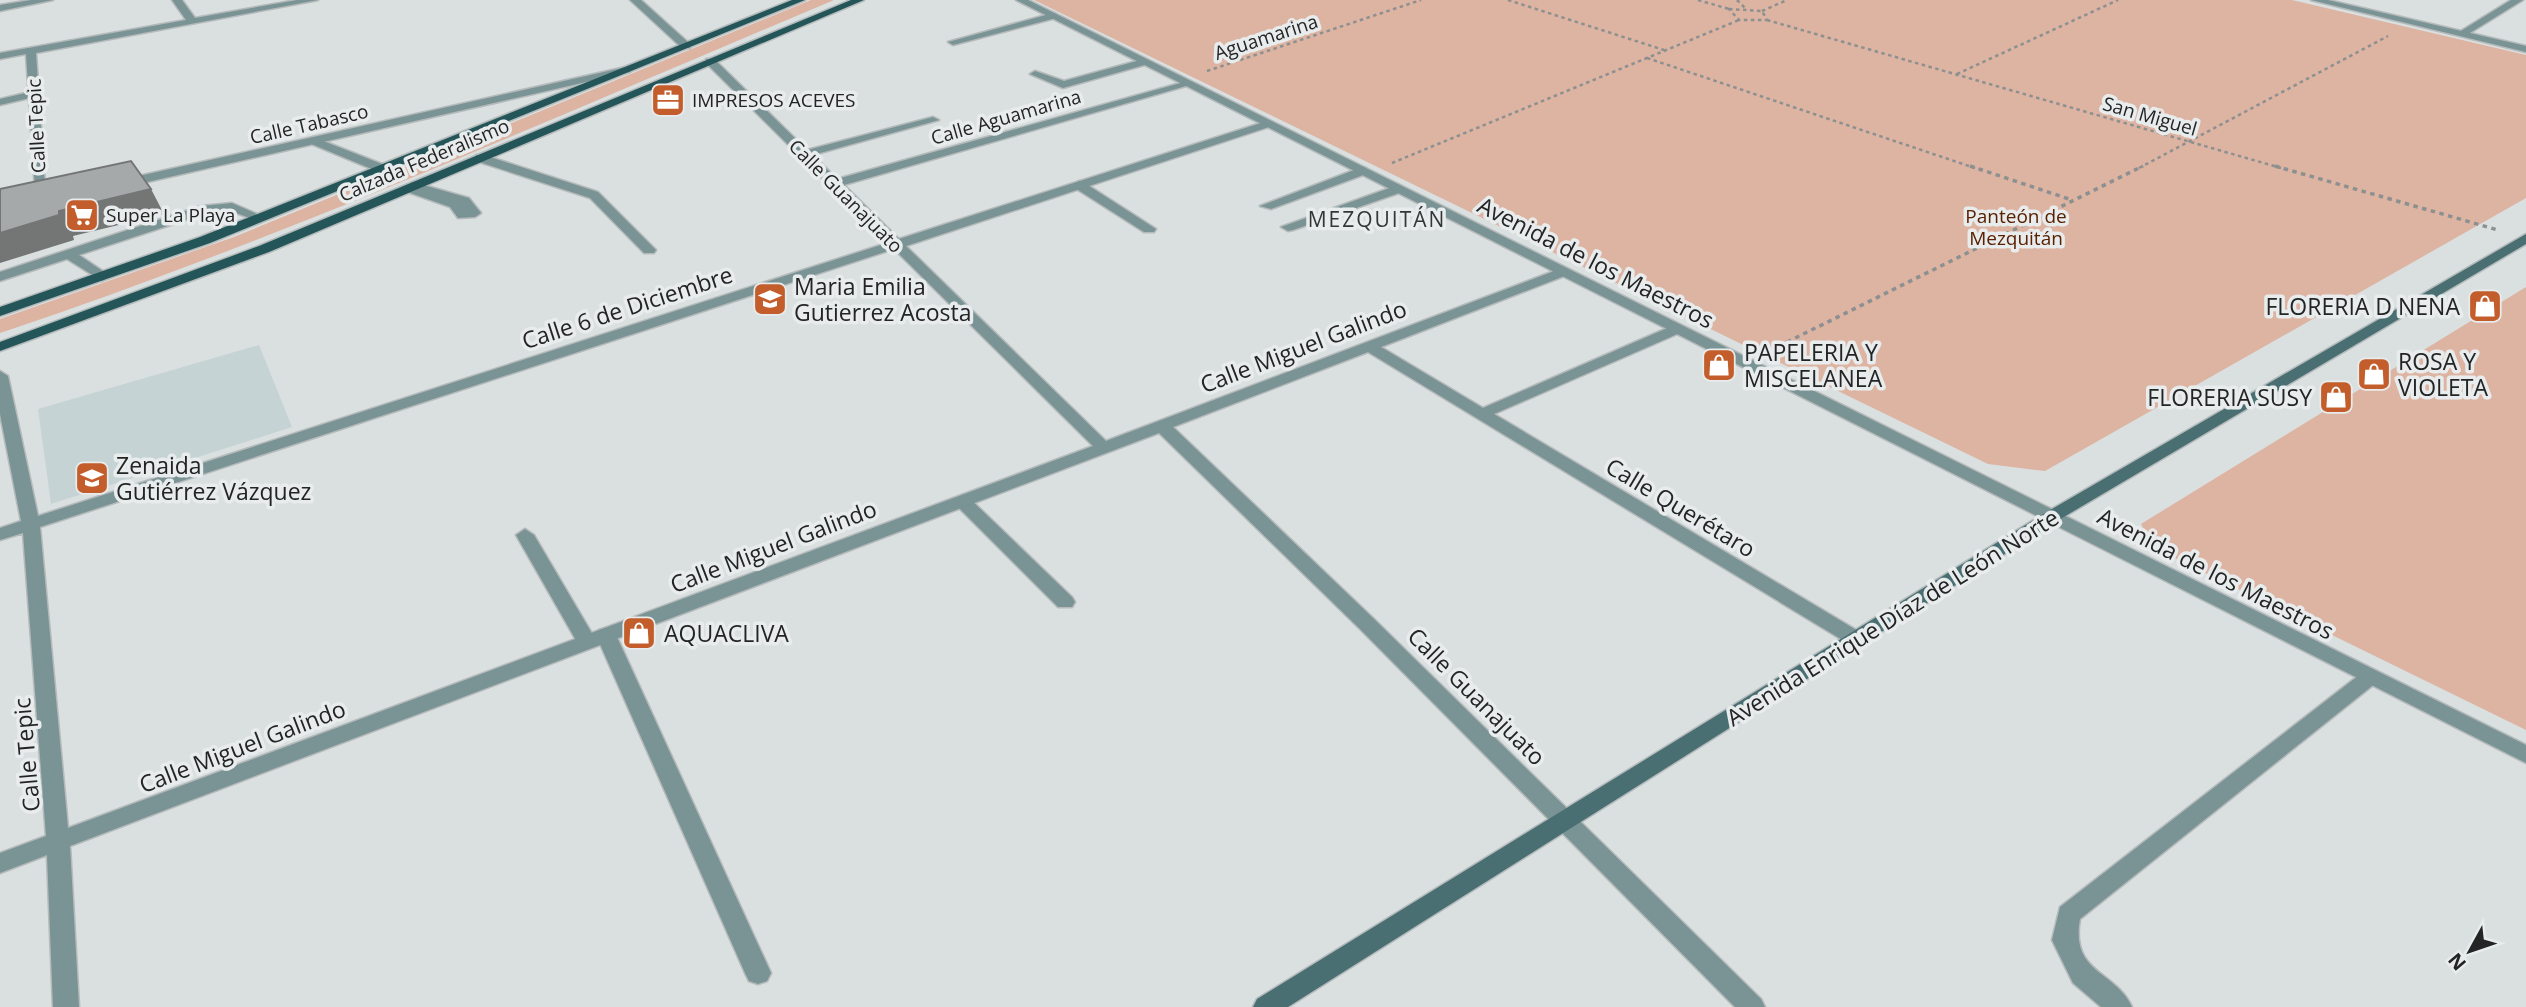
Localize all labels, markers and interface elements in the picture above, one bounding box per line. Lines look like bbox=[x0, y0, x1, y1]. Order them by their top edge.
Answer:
street label: Aguamarina bbox=[1211, 8, 1321, 66]
street label: Calle Tepic bbox=[21, 78, 51, 174]
office icon: IMPRESOS ACEVES bbox=[649, 81, 687, 119]
street label: Calle Aguamarina bbox=[928, 83, 1084, 151]
place label: IMPRESOS ACEVES bbox=[692, 87, 856, 113]
street label: San Miguel bbox=[2100, 90, 2200, 142]
street label: Calle Tabasco bbox=[247, 98, 371, 150]
street label: Calzada Federalismo bbox=[335, 112, 513, 208]
street label: Calle Guanajuato bbox=[783, 133, 909, 259]
street label: Avenida de los Maestros bbox=[1472, 189, 1720, 335]
supermarket icon: Super La Playa bbox=[63, 196, 101, 234]
place label: Super La Playa bbox=[106, 202, 235, 228]
park label: Panteón de Mezquitán bbox=[1965, 203, 2067, 251]
district label: MEZQUITÁN bbox=[1308, 205, 1446, 233]
street label: Calle 6 de Diciembre bbox=[518, 258, 736, 356]
place label: Maria Emilia Gutierrez Acosta bbox=[794, 270, 972, 328]
school or university icon: Maria Emilia Gutierrez Acosta bbox=[751, 280, 789, 318]
shop icon: FLORERIA D NENA bbox=[2466, 287, 2504, 325]
place label: FLORERIA D NENA bbox=[2265, 290, 2460, 322]
street label: Calle Miguel Galindo bbox=[1195, 292, 1411, 400]
place label: PAPELERIA Y MISCELANEA bbox=[1744, 336, 1883, 394]
place label: ROSA Y VIOLETA bbox=[2398, 345, 2488, 403]
shop icon: PAPELERIA Y MISCELANEA bbox=[1700, 346, 1738, 384]
shop icon: ROSA Y VIOLETA bbox=[2355, 355, 2393, 393]
shop icon: FLORERIA SUSY bbox=[2317, 378, 2355, 416]
place label: FLORERIA SUSY bbox=[2147, 381, 2312, 413]
place label: Zenaida Gutiérrez Vázquez bbox=[116, 449, 311, 507]
street label: Calle Querétaro bbox=[1600, 450, 1762, 564]
school or university icon: Zenaida Gutiérrez Vázquez bbox=[73, 459, 111, 497]
street label: Calle Miguel Galindo bbox=[665, 492, 881, 600]
street label: Avenida de los Maestros bbox=[2092, 500, 2340, 646]
street label: Avenida Enrique Díaz de León Norte bbox=[1720, 501, 2064, 733]
shop icon: AQUACLIVA bbox=[620, 614, 658, 652]
place label: AQUACLIVA bbox=[664, 617, 789, 649]
street label: Calle Guanajuato bbox=[1401, 620, 1553, 772]
street label: Calle Miguel Galindo bbox=[134, 692, 350, 800]
street label: Calle Tepic bbox=[5, 697, 47, 813]
north arrow bbox=[2435, 916, 2505, 986]
text: N bbox=[2442, 948, 2472, 976]

